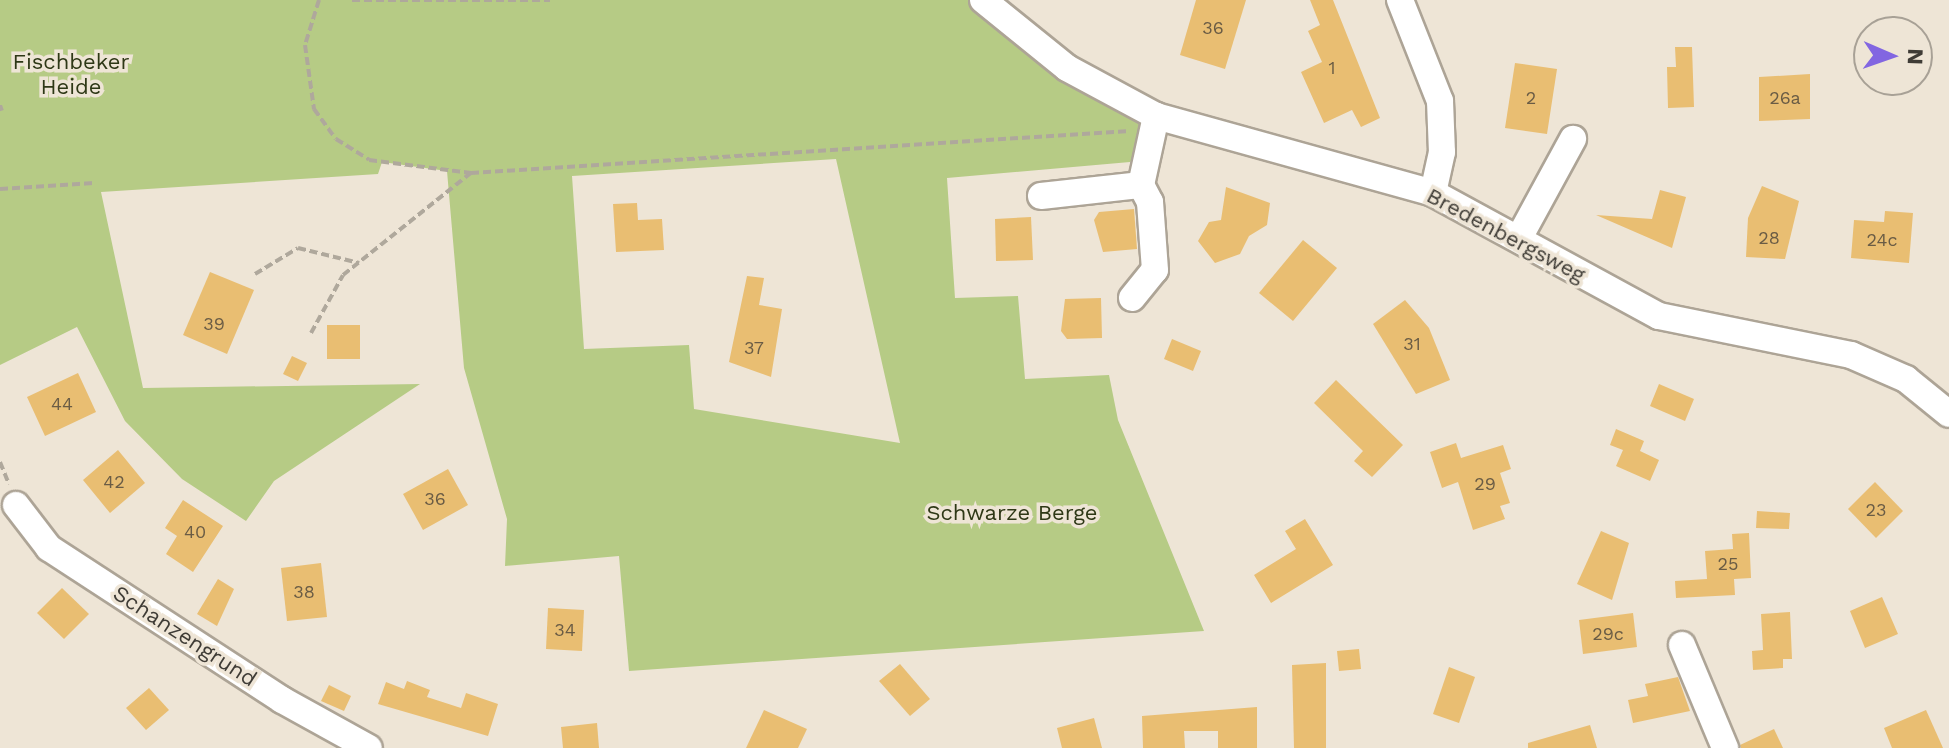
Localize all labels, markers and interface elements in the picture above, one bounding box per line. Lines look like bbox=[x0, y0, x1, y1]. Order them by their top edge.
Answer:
north arrow bbox=[1853, 16, 1933, 96]
house number: 36 bbox=[1202, 17, 1224, 39]
park label: Fischbeker Heide bbox=[12, 48, 130, 100]
text: N bbox=[1903, 48, 1928, 65]
house number: 1 bbox=[1328, 57, 1336, 79]
house number: 2 bbox=[1526, 87, 1536, 109]
house number: 26a bbox=[1769, 87, 1801, 109]
street label: Bredenbergsweg bbox=[1422, 182, 1590, 288]
house number: 28 bbox=[1758, 227, 1780, 249]
house number: 24c bbox=[1866, 229, 1898, 251]
house number: 39 bbox=[203, 313, 225, 335]
house number: 31 bbox=[1403, 333, 1421, 355]
house number: 37 bbox=[744, 337, 764, 359]
house number: 44 bbox=[51, 393, 73, 415]
house number: 42 bbox=[103, 471, 125, 493]
house number: 29 bbox=[1474, 473, 1496, 495]
house number: 36 bbox=[424, 488, 446, 510]
house number: 23 bbox=[1866, 499, 1886, 521]
park label: Schwarze Berge bbox=[926, 500, 1098, 526]
house number: 40 bbox=[184, 521, 206, 543]
house number: 25 bbox=[1718, 553, 1738, 575]
street label: Schanzengrund bbox=[108, 580, 262, 692]
house number: 38 bbox=[293, 581, 315, 603]
house number: 34 bbox=[554, 619, 576, 641]
house number: 29c bbox=[1592, 623, 1624, 645]

